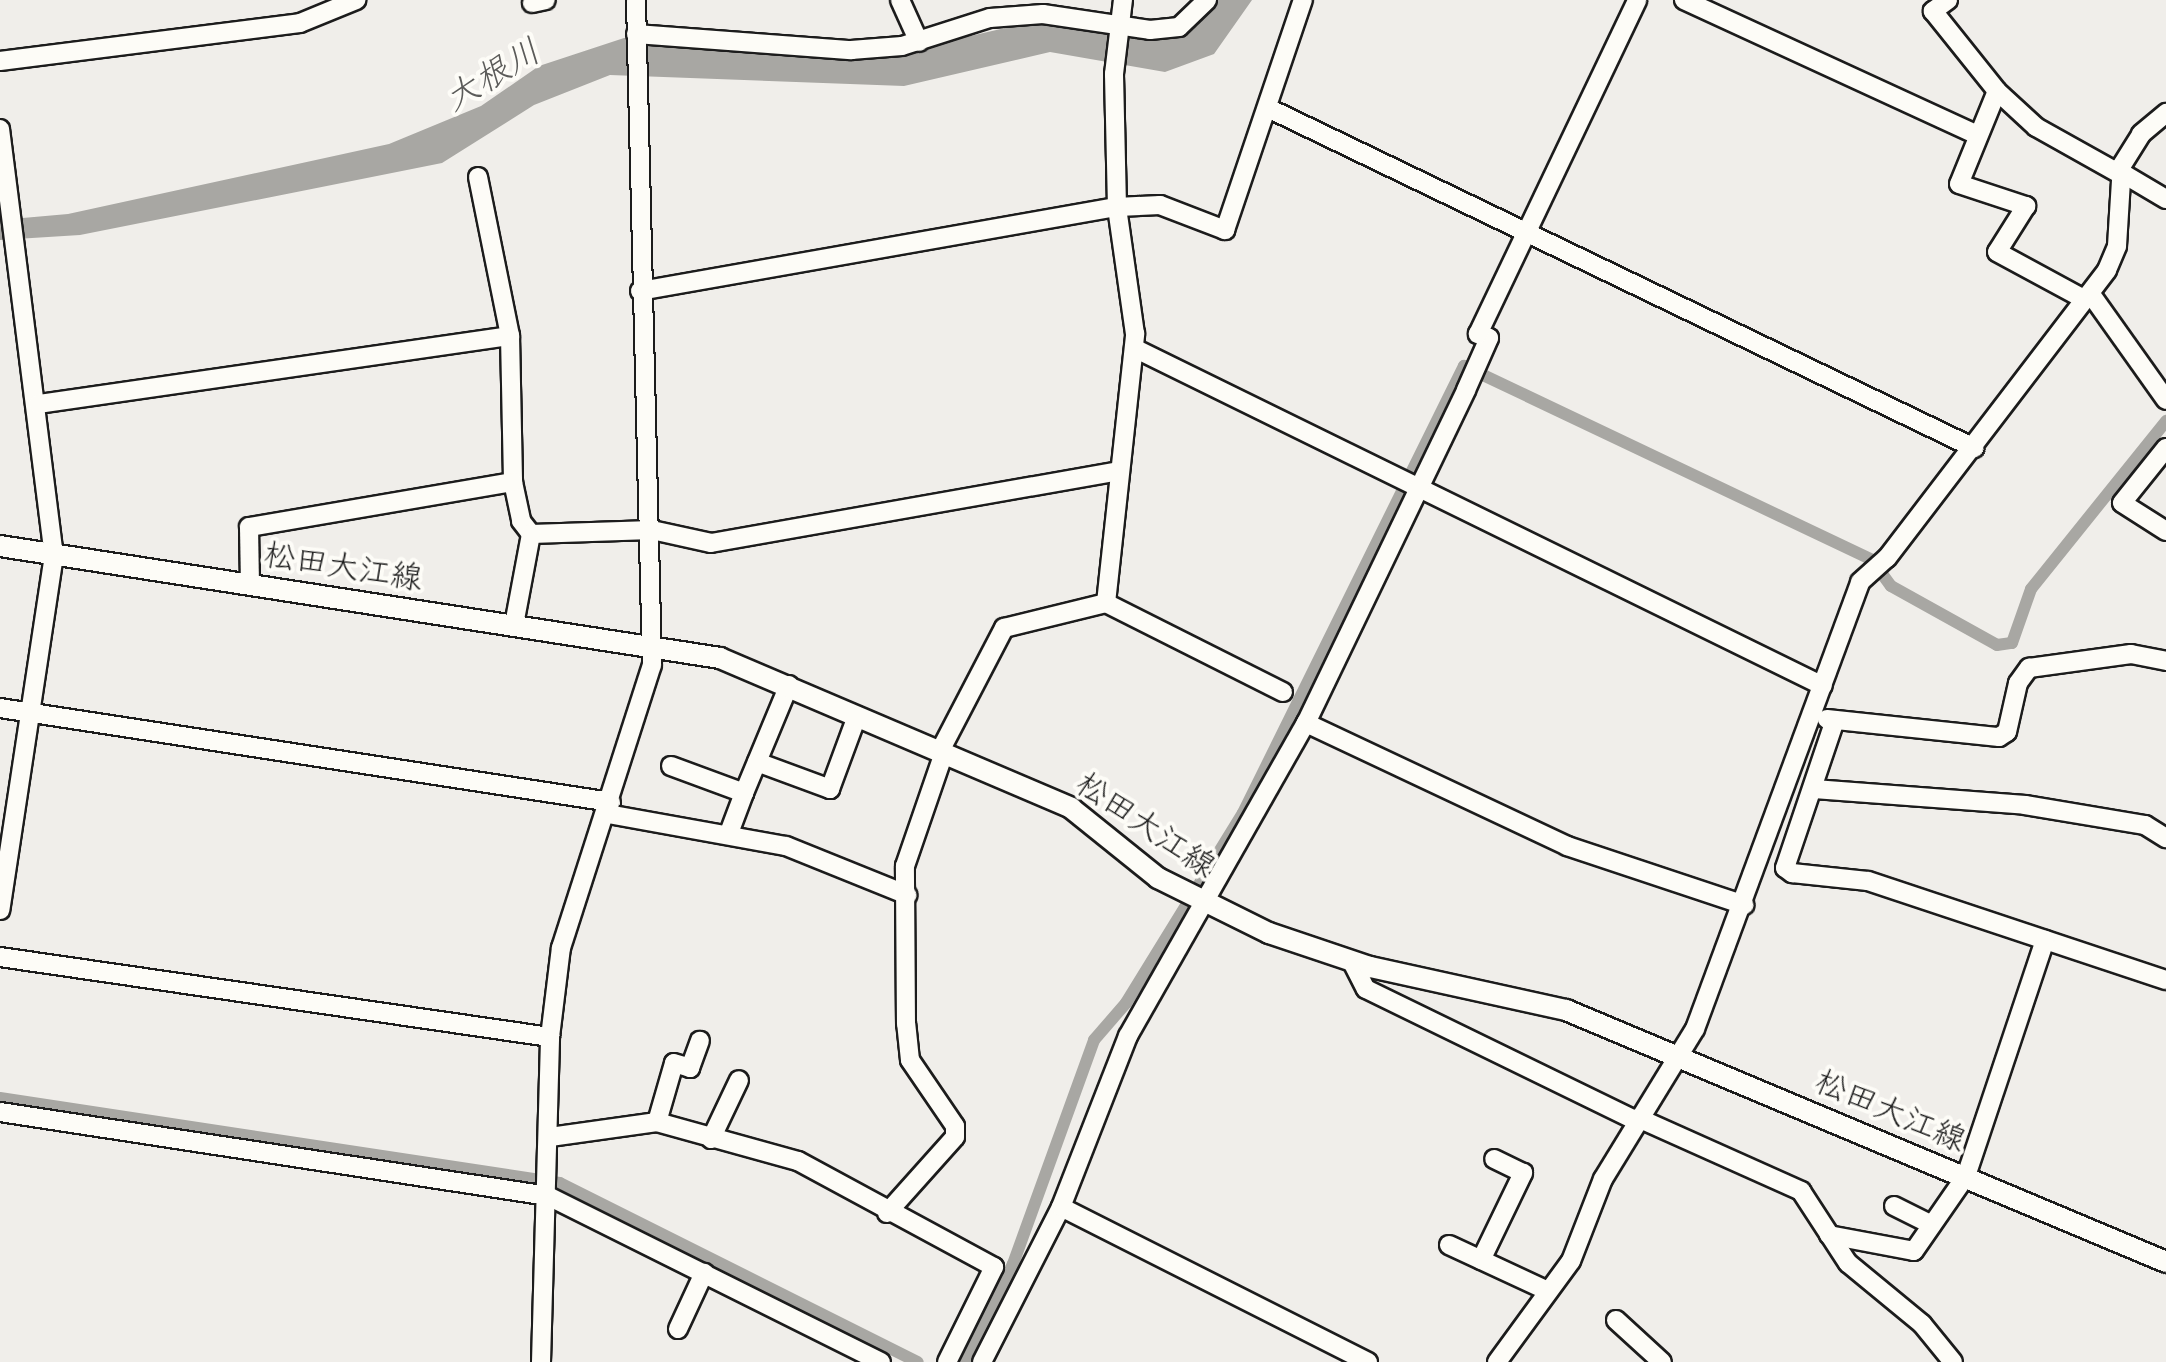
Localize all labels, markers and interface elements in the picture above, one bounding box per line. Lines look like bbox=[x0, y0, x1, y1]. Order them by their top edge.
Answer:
water label: 大根川 bbox=[437, 31, 549, 121]
street label: 松田大江線 bbox=[261, 537, 425, 599]
street label: 松田大江線 bbox=[1068, 765, 1222, 887]
street label: 松田大江線 bbox=[1809, 1063, 1971, 1161]

